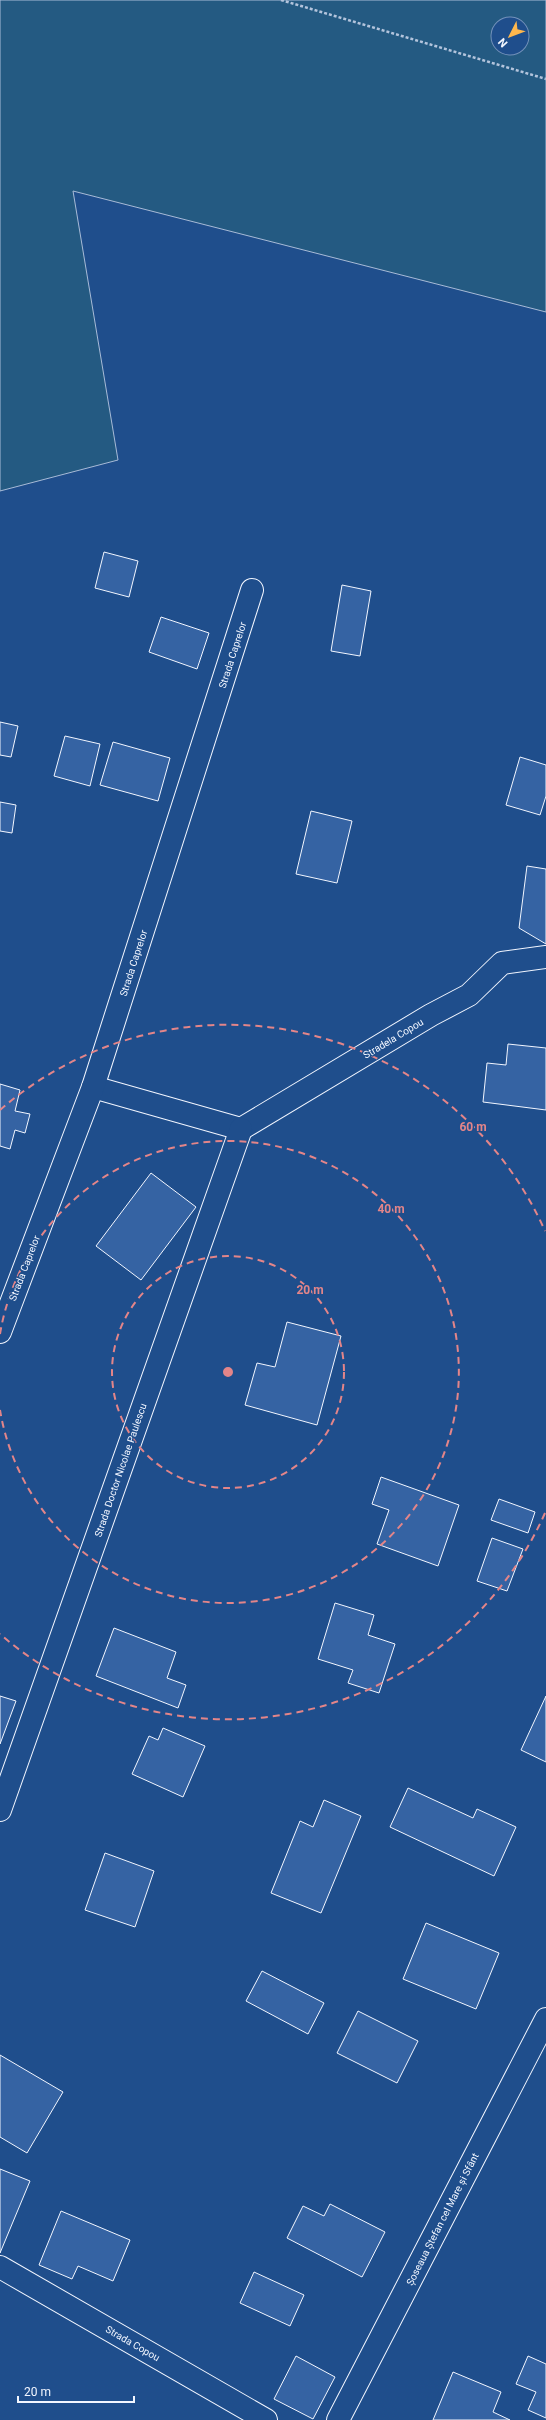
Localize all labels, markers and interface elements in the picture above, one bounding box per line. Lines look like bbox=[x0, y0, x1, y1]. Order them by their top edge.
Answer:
north arrow bbox=[490, 16, 530, 56]
text: N bbox=[495, 35, 510, 50]
street label: Strada Caprelor bbox=[217, 620, 249, 690]
street label: Strada Caprelor bbox=[118, 928, 150, 998]
street label: Stradela Copou bbox=[361, 1016, 425, 1061]
text: 60 m bbox=[459, 1120, 487, 1134]
text: 40 m bbox=[377, 1202, 405, 1216]
street label: Strada Caprelor bbox=[7, 1233, 42, 1302]
text: 20 m bbox=[296, 1283, 324, 1297]
centre of rings bbox=[221, 1365, 235, 1379]
street label: Strada Doctor Nicolae Paulescu bbox=[92, 1402, 149, 1538]
street label: Șoseaua Ștefan cel Mare și Sfânt bbox=[404, 2151, 482, 2288]
street label: Strada Copou bbox=[104, 2324, 162, 2363]
scale bar bbox=[18, 2378, 134, 2404]
text: 20 m bbox=[24, 2385, 51, 2399]

